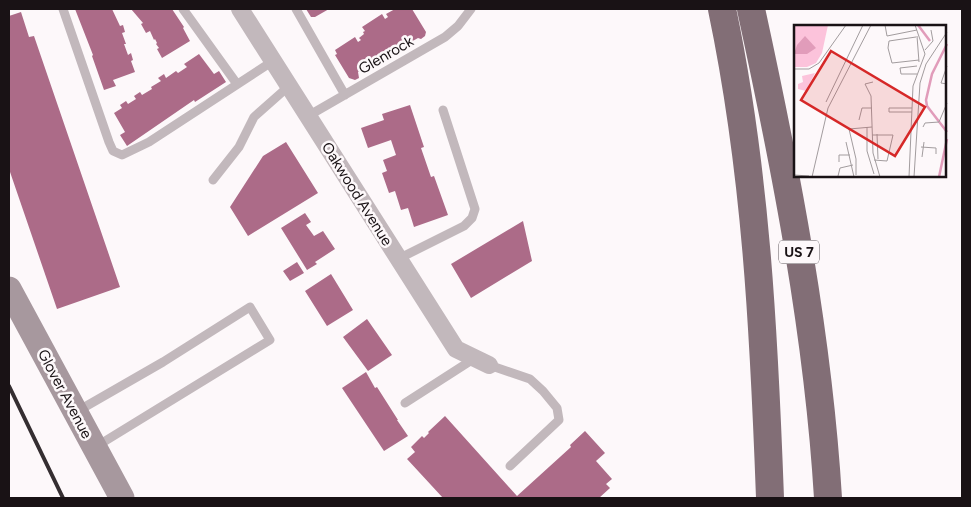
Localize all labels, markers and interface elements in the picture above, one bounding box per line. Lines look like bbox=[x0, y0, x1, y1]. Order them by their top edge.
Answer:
inset map bbox=[794, 25, 946, 178]
street label: Glenrock bbox=[355, 32, 417, 78]
street label: Oakwood Avenue bbox=[318, 139, 396, 249]
road number: US 7 bbox=[779, 240, 819, 264]
street label: Glover Avenue bbox=[34, 346, 96, 442]

